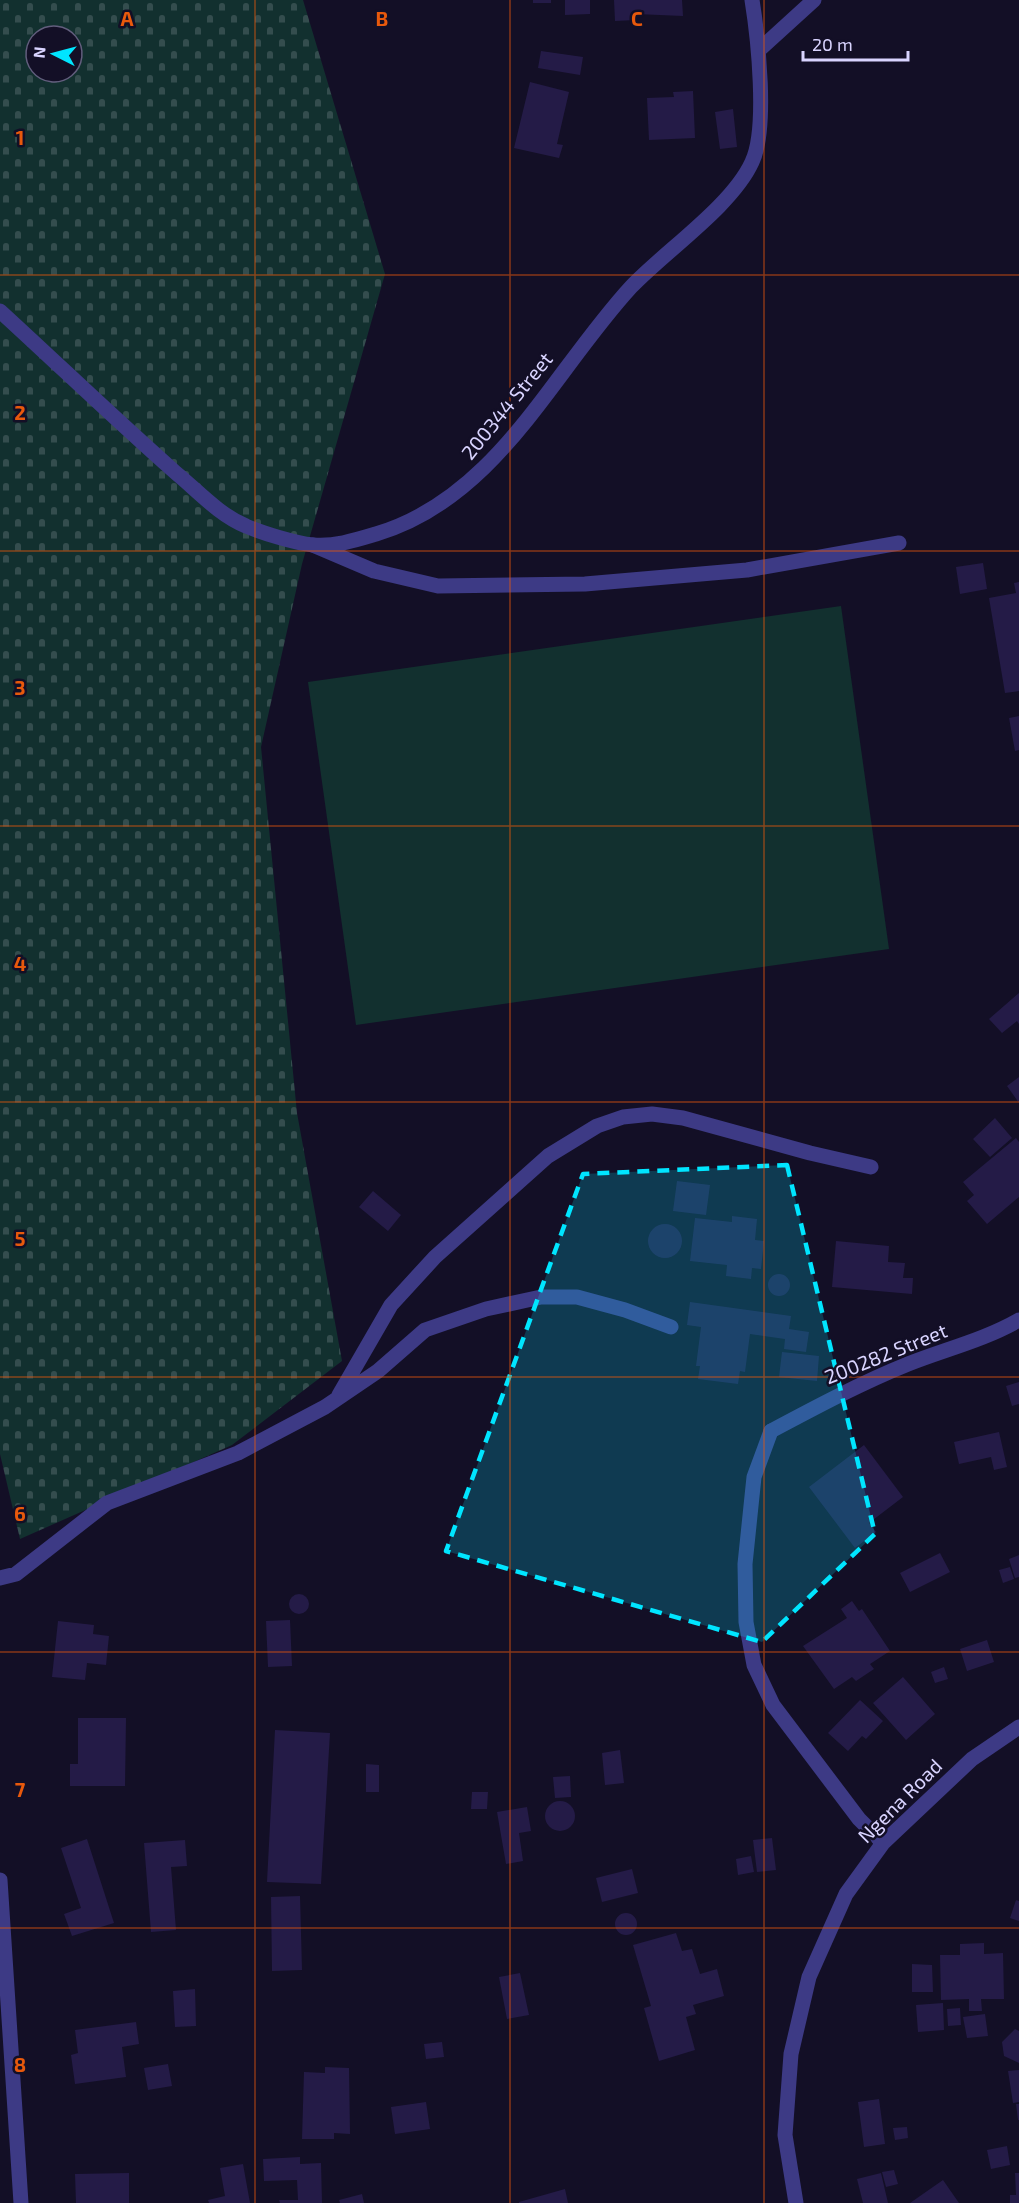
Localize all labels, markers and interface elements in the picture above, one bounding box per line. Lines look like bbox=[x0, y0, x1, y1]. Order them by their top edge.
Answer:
text: A bbox=[120, 6, 134, 30]
text: B bbox=[376, 6, 388, 30]
text: C bbox=[631, 6, 643, 30]
north arrow bbox=[24, 24, 84, 84]
scale bar bbox=[803, 24, 908, 62]
text: 20 m bbox=[812, 33, 853, 55]
text: N bbox=[29, 46, 49, 59]
text: 1 bbox=[16, 125, 24, 149]
street label: 200344 Street bbox=[456, 347, 557, 464]
text: 2 bbox=[14, 400, 26, 424]
text: 3 bbox=[14, 675, 26, 699]
text: 4 bbox=[14, 951, 27, 975]
text: 5 bbox=[14, 1226, 26, 1250]
street label: 200282 Street bbox=[821, 1317, 951, 1389]
text: 6 bbox=[14, 1501, 26, 1525]
street label: Ngena Road bbox=[852, 1753, 946, 1847]
text: 7 bbox=[15, 1777, 26, 1801]
text: 8 bbox=[14, 2052, 26, 2076]

